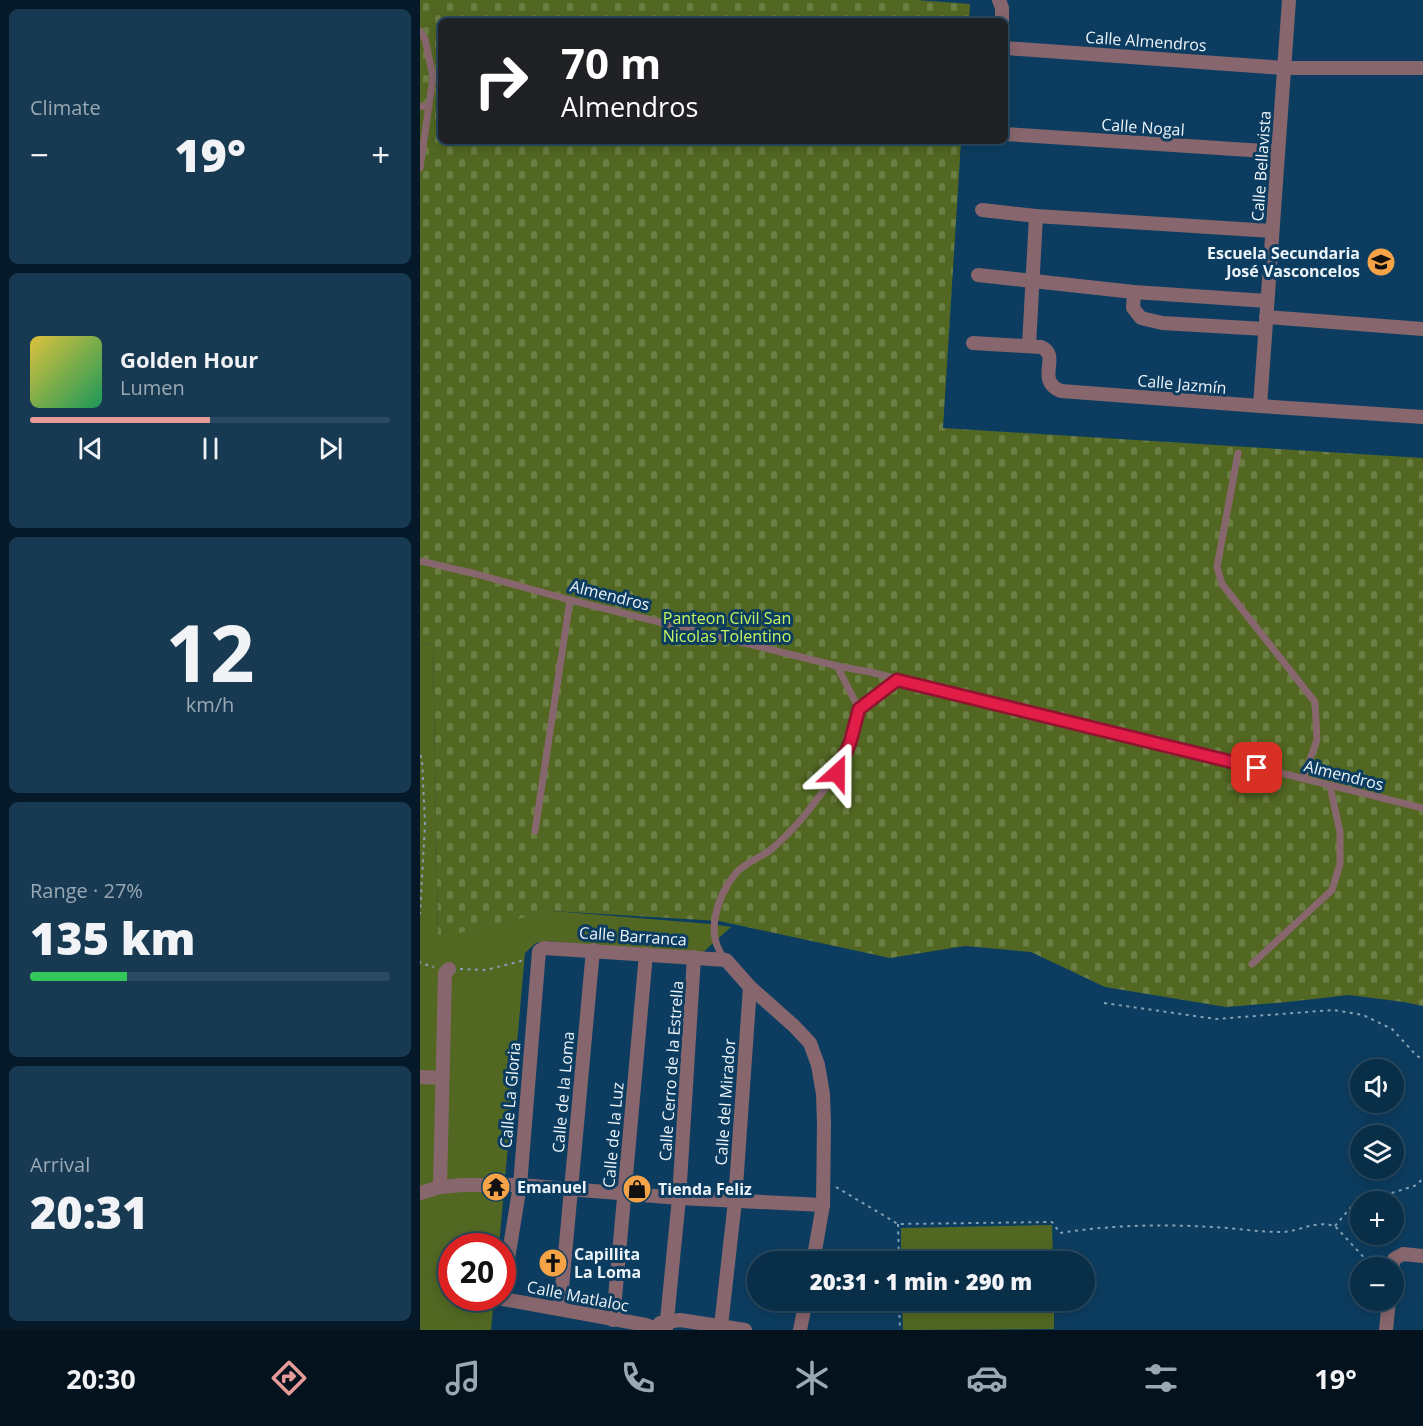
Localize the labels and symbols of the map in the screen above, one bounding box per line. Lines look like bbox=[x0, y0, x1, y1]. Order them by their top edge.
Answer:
street label: Calle Almendros bbox=[1085, 26, 1207, 56]
street label: Calle Bellavista bbox=[1246, 110, 1276, 222]
street label: Calle Nogal bbox=[1101, 113, 1185, 141]
place label: Escuela Secundaria José Vasconcelos bbox=[1207, 242, 1360, 282]
school or university icon: Escuela Secundaria José Vasconcelos bbox=[1365, 246, 1397, 278]
street label: Calle Jazmín bbox=[1136, 369, 1228, 399]
street label: Almendros bbox=[568, 574, 652, 616]
park label: Panteon Civil San Nicolas Tolentino bbox=[663, 607, 791, 647]
position arrow bbox=[805, 741, 869, 805]
pin bbox=[1231, 742, 1282, 793]
street label: Almendros bbox=[1302, 754, 1386, 796]
street label: Calle Barranca bbox=[578, 921, 688, 951]
street label: Calle Cerro de la Estrella bbox=[654, 980, 688, 1162]
street label: Calle de la Loma bbox=[547, 1030, 579, 1154]
street label: Calle del Mirador bbox=[710, 1037, 740, 1166]
street label: Calle La Gloria bbox=[494, 1041, 526, 1149]
street label: Calle de la Luz bbox=[597, 1081, 629, 1189]
temple icon: Emanuel bbox=[480, 1171, 512, 1203]
shop icon: Tienda Feliz bbox=[621, 1173, 653, 1205]
place label: Emanuel bbox=[517, 1176, 587, 1198]
place label: Tienda Feliz bbox=[658, 1178, 752, 1200]
speed limit sign: 20 bbox=[438, 1233, 516, 1311]
place label: Capillita La Loma bbox=[574, 1243, 641, 1283]
church icon: Capillita La Loma bbox=[537, 1247, 569, 1279]
street label: Calle Matlaloc bbox=[525, 1275, 631, 1317]

